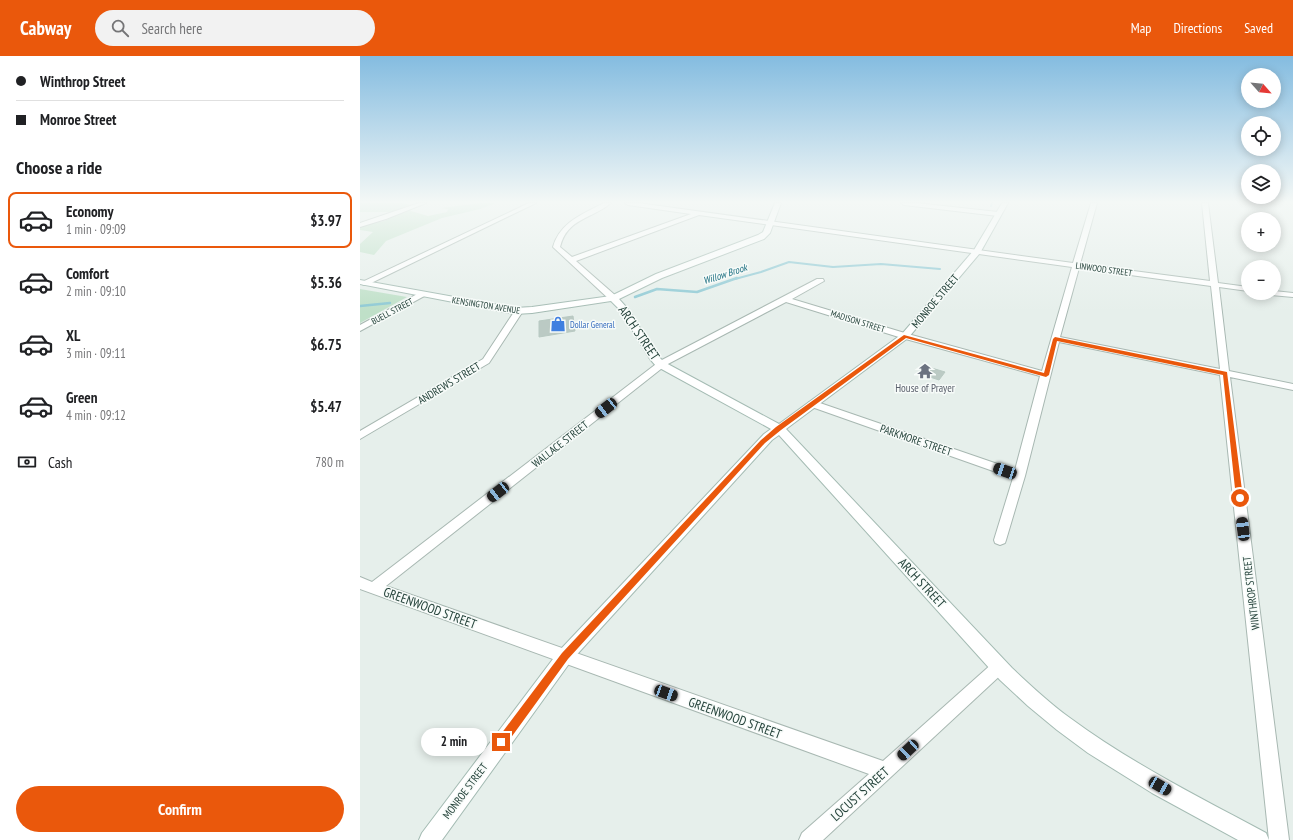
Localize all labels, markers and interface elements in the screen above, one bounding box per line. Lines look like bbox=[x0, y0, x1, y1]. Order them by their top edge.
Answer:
search box bbox=[95, 10, 375, 46]
text: Cabway bbox=[20, 16, 71, 40]
icon: search bbox=[109, 17, 131, 39]
text: Search here bbox=[141, 19, 202, 38]
text: Map bbox=[1131, 19, 1151, 37]
text: Directions bbox=[1173, 19, 1222, 37]
text: Saved bbox=[1244, 19, 1273, 37]
north arrow bbox=[1241, 68, 1281, 108]
map controls bbox=[1241, 68, 1281, 300]
text: Winthrop Street bbox=[40, 72, 125, 91]
text: Monroe Street bbox=[40, 110, 117, 129]
button: locate bbox=[1241, 116, 1281, 156]
text: Choose a ride bbox=[16, 156, 102, 179]
button: layers bbox=[1241, 164, 1281, 204]
icon: car bbox=[18, 202, 54, 238]
text: Economy bbox=[66, 202, 114, 221]
text: $3.97 bbox=[310, 211, 342, 230]
button: + bbox=[1241, 212, 1281, 252]
text: 1 min · 09:09 bbox=[66, 221, 126, 238]
water label: Willow Brook bbox=[701, 260, 750, 287]
street label: LINWOOD STREET bbox=[1075, 260, 1133, 278]
button: − bbox=[1241, 260, 1281, 300]
icon: car bbox=[18, 264, 54, 300]
text: Comfort bbox=[66, 264, 109, 283]
street label: MONROE STREET bbox=[908, 271, 962, 331]
text: $5.36 bbox=[310, 273, 342, 292]
text: 2 min · 09:10 bbox=[66, 283, 126, 300]
street label: KENSINGTON AVENUE bbox=[451, 294, 521, 316]
street label: BUELL STREET bbox=[369, 295, 415, 327]
street label: ARCH STREET bbox=[615, 302, 664, 364]
street label: MADISON STREET bbox=[829, 308, 887, 334]
shop icon: Dollar General bbox=[549, 315, 567, 333]
place label: Dollar General bbox=[570, 319, 616, 330]
icon: car bbox=[18, 326, 54, 362]
text: XL bbox=[66, 326, 80, 345]
text: $6.75 bbox=[310, 335, 342, 354]
text: 3 min · 09:11 bbox=[66, 345, 126, 362]
street label: ANDREWS STREET bbox=[415, 359, 483, 407]
temple icon: House of Prayer bbox=[916, 362, 934, 380]
place label: House of Prayer bbox=[895, 381, 955, 395]
icon: car bbox=[18, 388, 54, 424]
text: Green bbox=[66, 388, 98, 407]
car bbox=[593, 396, 619, 420]
text: $5.47 bbox=[310, 397, 342, 416]
text: 4 min · 09:12 bbox=[66, 407, 126, 424]
street label: WALLACE STREET bbox=[529, 418, 591, 470]
street label: PARKMORE STREET bbox=[878, 421, 954, 459]
icon: cash bbox=[16, 451, 38, 473]
text: Cash bbox=[48, 453, 72, 472]
text: 780 m bbox=[315, 454, 344, 471]
car bbox=[992, 461, 1018, 481]
car bbox=[485, 480, 511, 504]
route start bbox=[1231, 489, 1249, 507]
car bbox=[1236, 516, 1250, 542]
street label: ARCH STREET bbox=[895, 554, 950, 612]
street label: WINTHROP STREET bbox=[1240, 555, 1262, 631]
street label: GREENWOOD STREET bbox=[381, 583, 479, 633]
car bbox=[653, 683, 679, 703]
street label: GREENWOOD STREET bbox=[686, 693, 784, 743]
callout: 2 min bbox=[421, 728, 487, 756]
text: 2 min bbox=[441, 733, 467, 750]
route end bbox=[492, 733, 510, 751]
car bbox=[895, 737, 921, 763]
street label: MONROE STREET bbox=[439, 760, 491, 822]
street label: LOCUST STREET bbox=[827, 763, 893, 825]
car bbox=[1147, 775, 1173, 797]
button: Confirm bbox=[16, 786, 344, 832]

